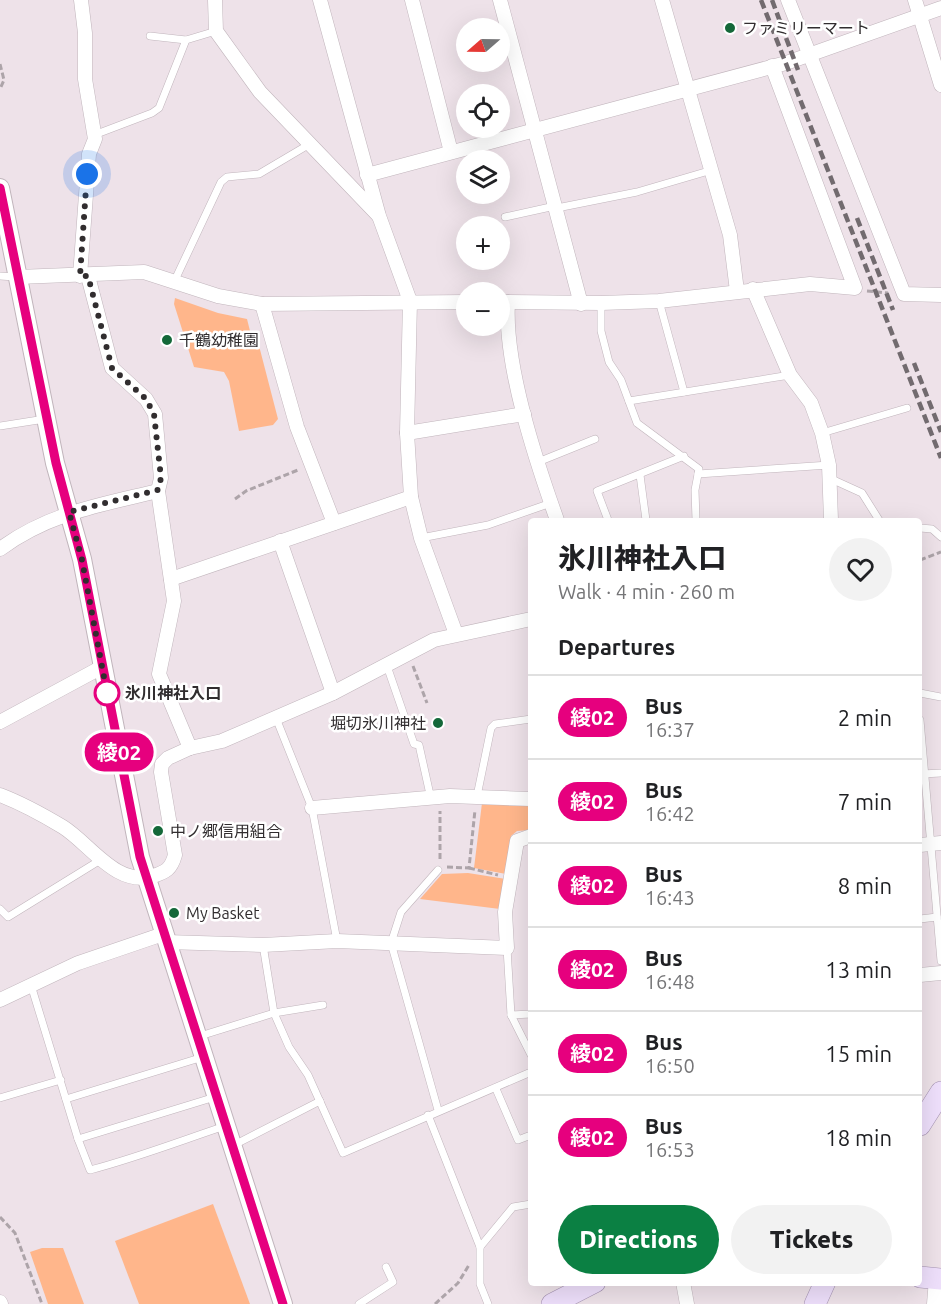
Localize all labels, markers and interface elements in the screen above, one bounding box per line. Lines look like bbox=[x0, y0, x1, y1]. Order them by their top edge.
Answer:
north arrow bbox=[456, 18, 510, 72]
map controls bbox=[456, 18, 510, 336]
place label: ファミリーマート bbox=[742, 19, 870, 37]
marker: ファミリーマート bbox=[723, 21, 737, 35]
button: locate bbox=[456, 84, 510, 138]
button: layers bbox=[456, 150, 510, 204]
your location bbox=[72, 159, 102, 189]
button: + bbox=[456, 216, 510, 270]
button: − bbox=[456, 282, 510, 336]
place label: 千鶴幼稚園 bbox=[179, 331, 259, 349]
marker: 千鶴幼稚園 bbox=[160, 333, 174, 347]
button: heart bbox=[829, 538, 892, 601]
text: 氷川神社入口 bbox=[558, 542, 726, 573]
text: Walk · 4 min · 260 m bbox=[558, 580, 735, 603]
text: Departures bbox=[558, 634, 675, 659]
marker: 氷川神社入口 bbox=[94, 680, 120, 706]
place label: 氷川神社入口 bbox=[125, 684, 221, 702]
text: Bus bbox=[645, 693, 683, 718]
text: 綾02 bbox=[570, 705, 615, 729]
text: 2 min bbox=[838, 705, 892, 730]
place label: 堀切氷川神社 bbox=[330, 714, 426, 732]
marker: 堀切氷川神社 bbox=[431, 716, 445, 730]
text: 16:37 bbox=[645, 718, 695, 741]
line badge: 綾02 bbox=[84, 732, 154, 771]
text: 綾02 bbox=[97, 740, 141, 764]
text: Bus bbox=[645, 777, 683, 802]
text: 綾02 bbox=[570, 789, 615, 813]
text: 7 min bbox=[838, 789, 892, 814]
text: 16:42 bbox=[645, 802, 695, 825]
place label: 中ノ郷信用組合 bbox=[170, 822, 282, 840]
marker: 中ノ郷信用組合 bbox=[151, 824, 165, 838]
text: Bus bbox=[645, 861, 683, 886]
text: 綾02 bbox=[570, 873, 615, 897]
text: 8 min bbox=[838, 873, 892, 898]
text: 16:43 bbox=[645, 886, 695, 909]
place label: My Basket bbox=[186, 904, 260, 922]
marker: My Basket bbox=[167, 906, 181, 920]
text: Bus bbox=[645, 945, 683, 970]
text: 綾02 bbox=[570, 957, 615, 981]
text: 13 min bbox=[825, 957, 892, 982]
text: 16:48 bbox=[645, 970, 695, 993]
text: Bus bbox=[645, 1029, 683, 1054]
text: 綾02 bbox=[570, 1041, 615, 1065]
text: 15 min bbox=[825, 1041, 892, 1066]
text: 16:50 bbox=[645, 1054, 695, 1077]
text: Bus bbox=[645, 1113, 683, 1138]
text: 綾02 bbox=[570, 1125, 615, 1149]
text: 18 min bbox=[825, 1125, 892, 1150]
text: 16:53 bbox=[645, 1138, 695, 1161]
button: Directions bbox=[558, 1205, 719, 1274]
button: Tickets bbox=[731, 1205, 892, 1274]

